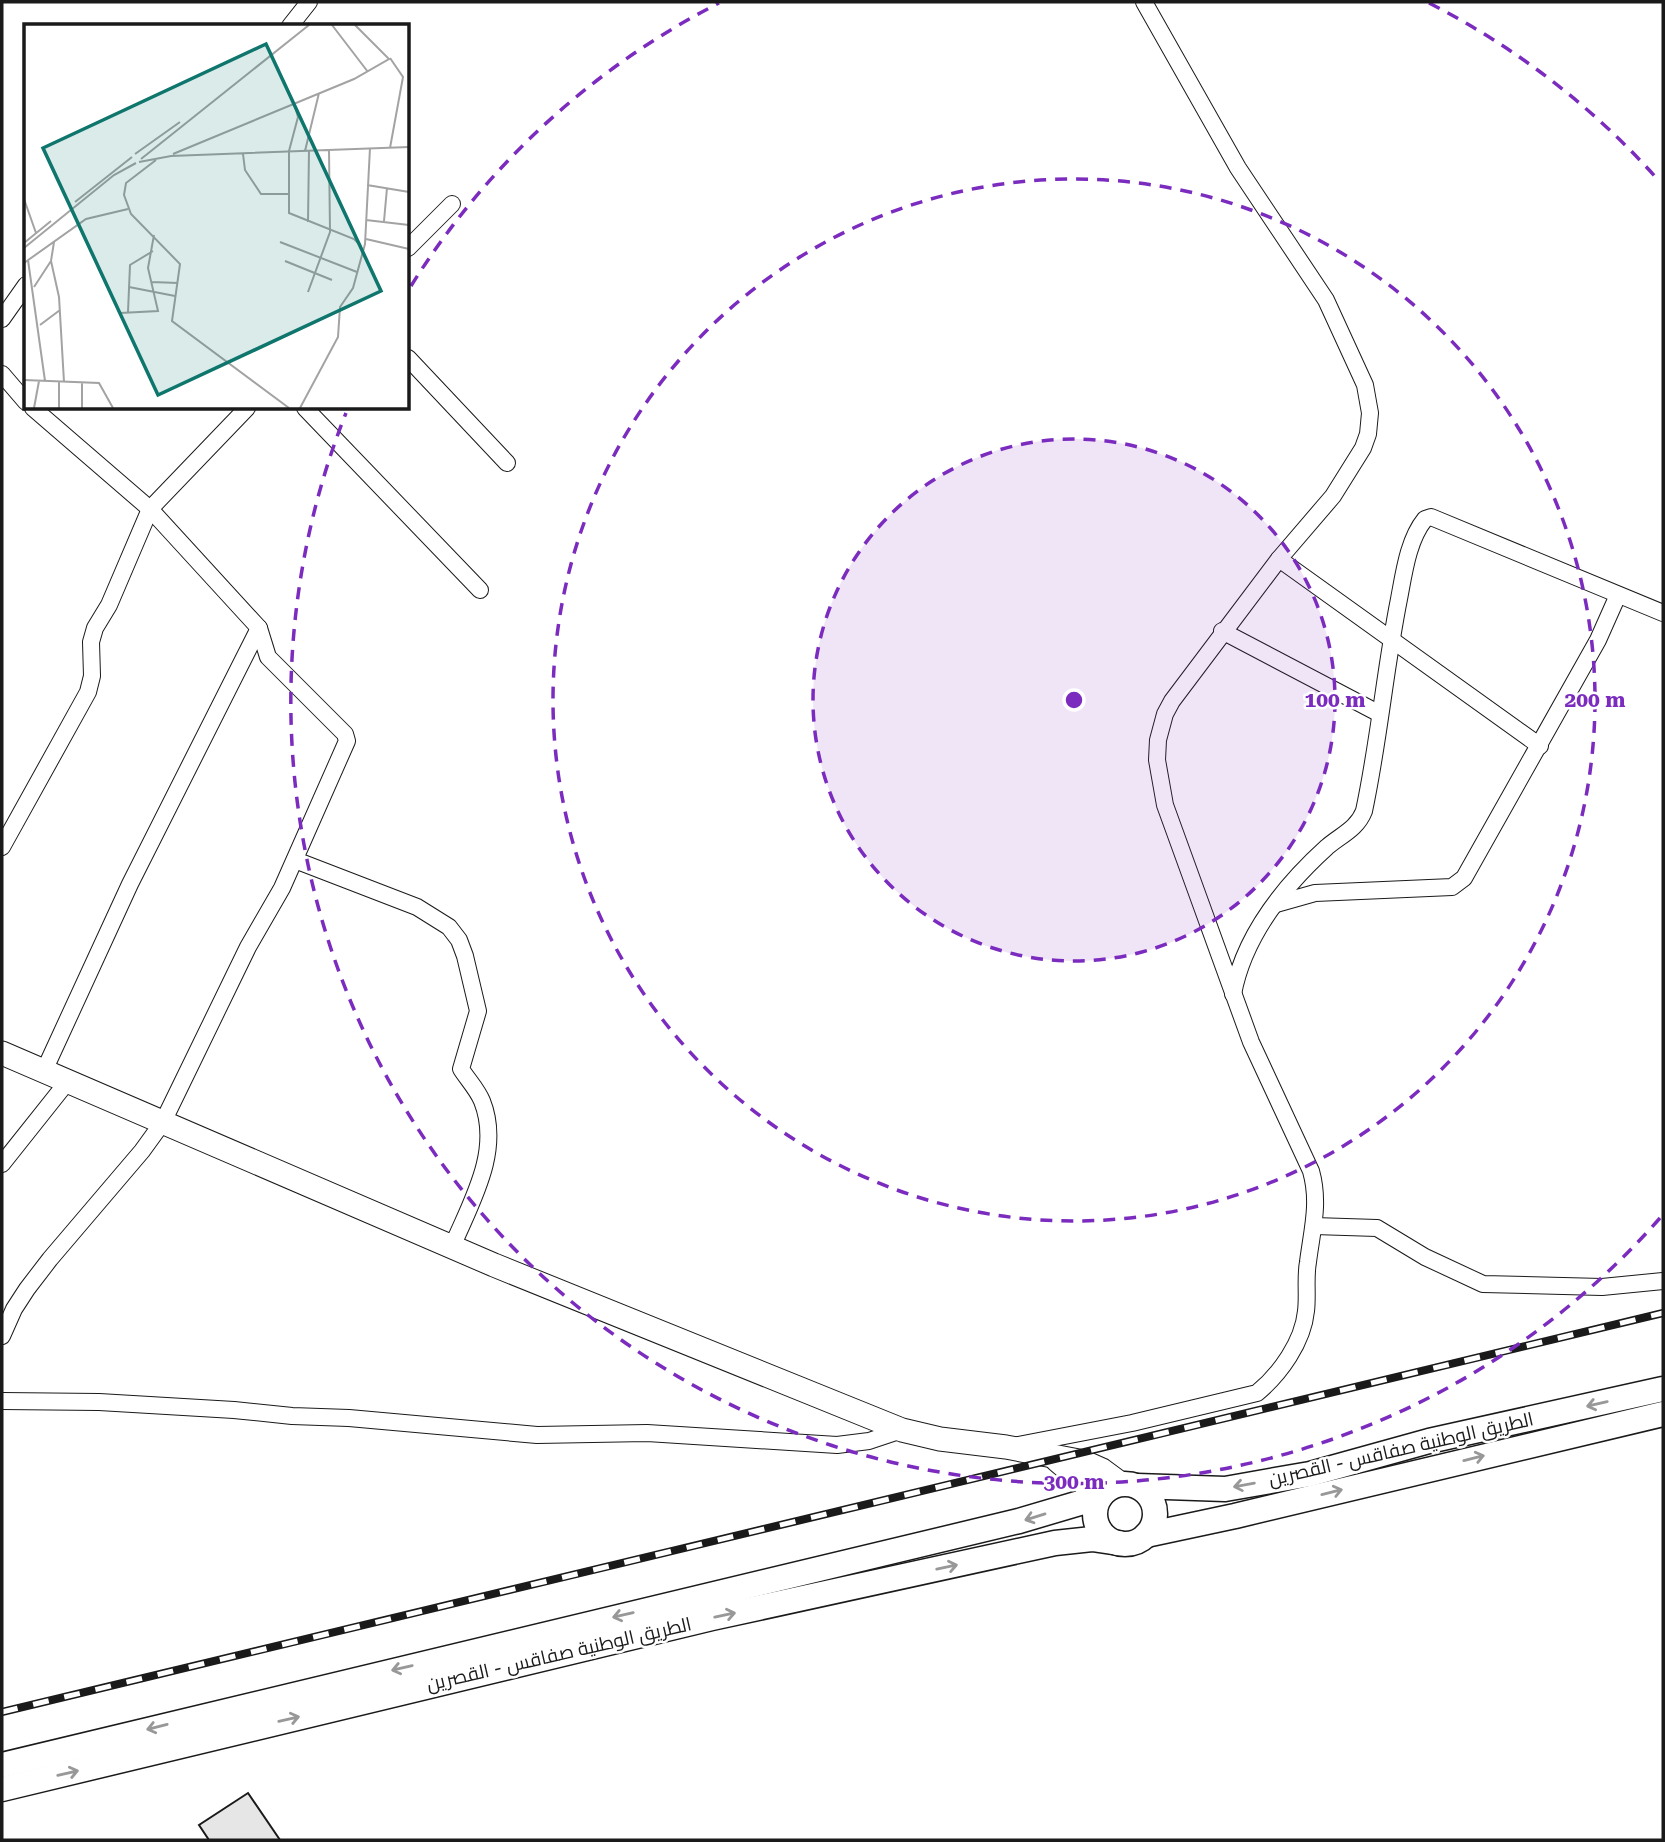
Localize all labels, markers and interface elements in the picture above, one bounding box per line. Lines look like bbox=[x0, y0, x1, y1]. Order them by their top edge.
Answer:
inset map bbox=[24, 24, 410, 410]
centre of rings bbox=[1062, 688, 1086, 712]
text: 100 m bbox=[1305, 688, 1365, 712]
text: 200 m bbox=[1565, 688, 1625, 712]
one-way arrow bbox=[1586, 1397, 1609, 1411]
street label: الطريق الوطنية صفاقس - القصرين bbox=[1266, 1407, 1536, 1492]
one-way arrow bbox=[1462, 1451, 1485, 1464]
text: 300 m bbox=[1044, 1470, 1104, 1494]
one-way arrow bbox=[1233, 1479, 1256, 1492]
one-way arrow bbox=[1320, 1485, 1343, 1498]
one-way arrow bbox=[1024, 1511, 1046, 1524]
one-way arrow bbox=[935, 1559, 958, 1573]
one-way arrow bbox=[713, 1607, 736, 1621]
one-way arrow bbox=[612, 1609, 635, 1622]
street label: الطريق الوطنية صفاقس - القصرين bbox=[424, 1612, 694, 1697]
one-way arrow bbox=[391, 1662, 414, 1675]
one-way arrow bbox=[277, 1712, 300, 1725]
one-way arrow bbox=[146, 1721, 169, 1734]
one-way arrow bbox=[56, 1766, 79, 1779]

